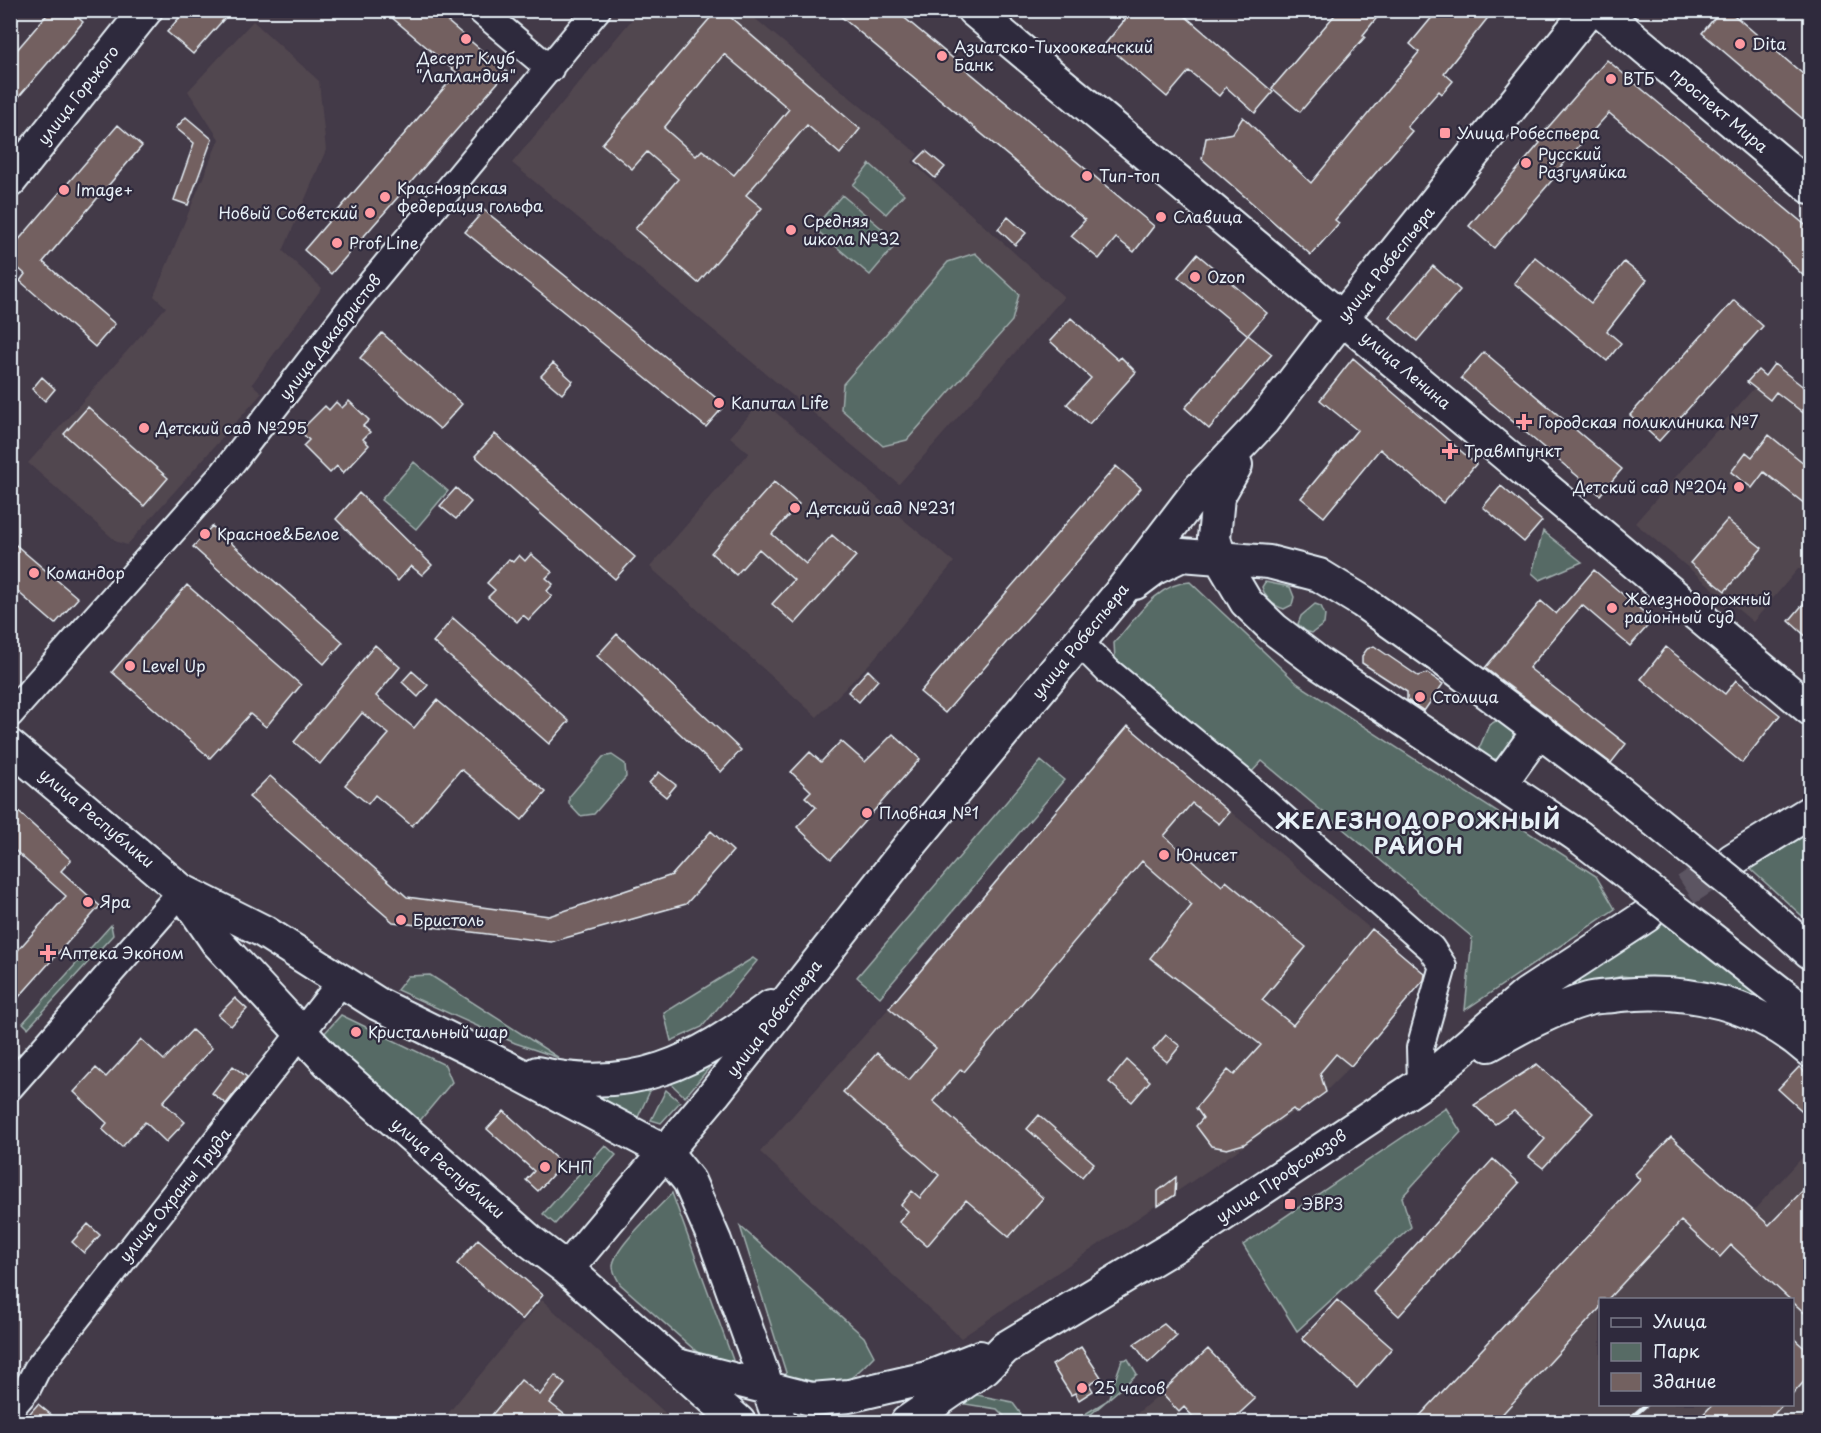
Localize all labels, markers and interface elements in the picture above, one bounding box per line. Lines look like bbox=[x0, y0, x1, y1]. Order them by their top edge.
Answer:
place label: Dita bbox=[1752, 31, 1786, 55]
marker: Десерт Клуб "Лапландия" bbox=[459, 32, 473, 46]
place label: Азиатско-Тихоокеанский Банк bbox=[954, 34, 1153, 76]
marker: Dita bbox=[1733, 37, 1747, 51]
street label: улица Горького bbox=[31, 40, 124, 149]
place label: Десерт Клуб "Лапландия" bbox=[416, 45, 516, 87]
marker: Азиатско-Тихоокеанский Банк bbox=[935, 49, 949, 63]
street label: проспект Мира bbox=[1665, 61, 1774, 158]
place label: ВТБ bbox=[1623, 66, 1654, 90]
marker: ВТБ bbox=[1604, 72, 1618, 86]
place label: Улица Робеспьера bbox=[1457, 120, 1600, 144]
marker: Улица Робеспьера bbox=[1438, 126, 1452, 140]
place label: Русский Разгуляйка bbox=[1538, 141, 1627, 183]
marker: Русский Разгуляйка bbox=[1519, 156, 1533, 170]
place label: Тип-топ bbox=[1099, 163, 1160, 187]
marker: Тип-топ bbox=[1080, 169, 1094, 183]
place label: Красноярская федерация гольфа bbox=[397, 175, 543, 217]
place label: Image+ bbox=[76, 177, 133, 201]
marker: Image+ bbox=[57, 183, 71, 197]
marker: Красноярская федерация гольфа bbox=[378, 190, 392, 204]
place label: Новый Советский bbox=[219, 200, 358, 224]
street label: улица Робеспьера bbox=[1331, 200, 1439, 326]
place label: Славица bbox=[1173, 204, 1242, 228]
marker: Новый Советский bbox=[363, 206, 377, 220]
place label: Средняя школа №32 bbox=[803, 208, 900, 250]
marker: Славица bbox=[1154, 210, 1168, 224]
marker: Средняя школа №32 bbox=[784, 223, 798, 237]
place label: Prof Line bbox=[349, 230, 419, 254]
marker: Prof Line bbox=[330, 236, 344, 250]
place label: Ozon bbox=[1207, 264, 1245, 288]
street label: улица Декабристов bbox=[272, 268, 386, 405]
marker: Ozon bbox=[1188, 270, 1202, 284]
street label: улица Ленина bbox=[1356, 324, 1457, 414]
place label: Капитал Life bbox=[731, 390, 829, 414]
marker: Капитал Life bbox=[712, 396, 726, 410]
place label: Городская поликлиника №7 bbox=[1538, 409, 1758, 433]
marker: Городская поликлиника №7 bbox=[1515, 413, 1533, 431]
place label: Детский сад №295 bbox=[155, 415, 307, 439]
marker: Детский сад №295 bbox=[137, 421, 151, 435]
place label: Травмпункт bbox=[1464, 438, 1562, 462]
marker: Травмпункт bbox=[1441, 442, 1459, 460]
place label: Детский сад №204 bbox=[1572, 474, 1727, 498]
marker: Детский сад №204 bbox=[1732, 480, 1746, 494]
place label: Детский сад №231 bbox=[806, 495, 955, 519]
marker: Детский сад №231 bbox=[788, 501, 802, 515]
place label: Красное&Белое bbox=[217, 521, 339, 545]
marker: Красное&Белое bbox=[198, 527, 212, 541]
place label: Командор bbox=[46, 560, 125, 584]
marker: Командор bbox=[27, 566, 41, 580]
street label: улица Робеспьера bbox=[1025, 577, 1133, 703]
place label: Железнодорожный районный суд bbox=[1624, 586, 1771, 628]
marker: Железнодорожный районный суд bbox=[1605, 601, 1619, 615]
place label: Level Up bbox=[142, 653, 206, 677]
marker: Level Up bbox=[123, 659, 137, 673]
place label: Столица bbox=[1432, 684, 1499, 708]
marker: Столица bbox=[1413, 690, 1427, 704]
street label: улица Республики bbox=[35, 762, 161, 873]
place label: Пловная №1 bbox=[879, 800, 979, 824]
district label: ЖЕЛЕЗНОДОРОЖНЫЙ РАЙОН bbox=[1275, 803, 1562, 861]
marker: Пловная №1 bbox=[860, 806, 874, 820]
place label: Юнисет bbox=[1176, 842, 1238, 866]
marker: Юнисет bbox=[1157, 848, 1171, 862]
place label: Яра bbox=[100, 889, 131, 913]
marker: Яра bbox=[81, 895, 95, 909]
place label: Бристоль bbox=[413, 907, 484, 931]
marker: Бристоль bbox=[394, 913, 408, 927]
place label: Аптека Эконом bbox=[60, 940, 184, 964]
marker: Аптека Эконом bbox=[41, 946, 55, 960]
street label: улица Робеспьера bbox=[720, 954, 827, 1081]
place label: Кристальный шар bbox=[368, 1019, 508, 1043]
marker: Кристальный шар bbox=[349, 1025, 363, 1039]
street label: улица Республики bbox=[386, 1111, 511, 1224]
street label: улица Охраны Труда bbox=[113, 1122, 236, 1267]
street label: улица Профсоюзов bbox=[1210, 1122, 1351, 1228]
place label: КНП bbox=[557, 1154, 593, 1178]
marker: КНП bbox=[538, 1160, 552, 1174]
place label: ЭВРЗ bbox=[1302, 1191, 1343, 1215]
marker: ЭВРЗ bbox=[1283, 1197, 1297, 1211]
legend bbox=[1599, 1298, 1794, 1406]
text: Улица bbox=[1653, 1307, 1707, 1334]
text: Парк bbox=[1653, 1337, 1700, 1364]
text: Здание bbox=[1653, 1367, 1716, 1394]
place label: 25 часов bbox=[1094, 1375, 1165, 1399]
marker: 25 часов bbox=[1075, 1381, 1089, 1395]

